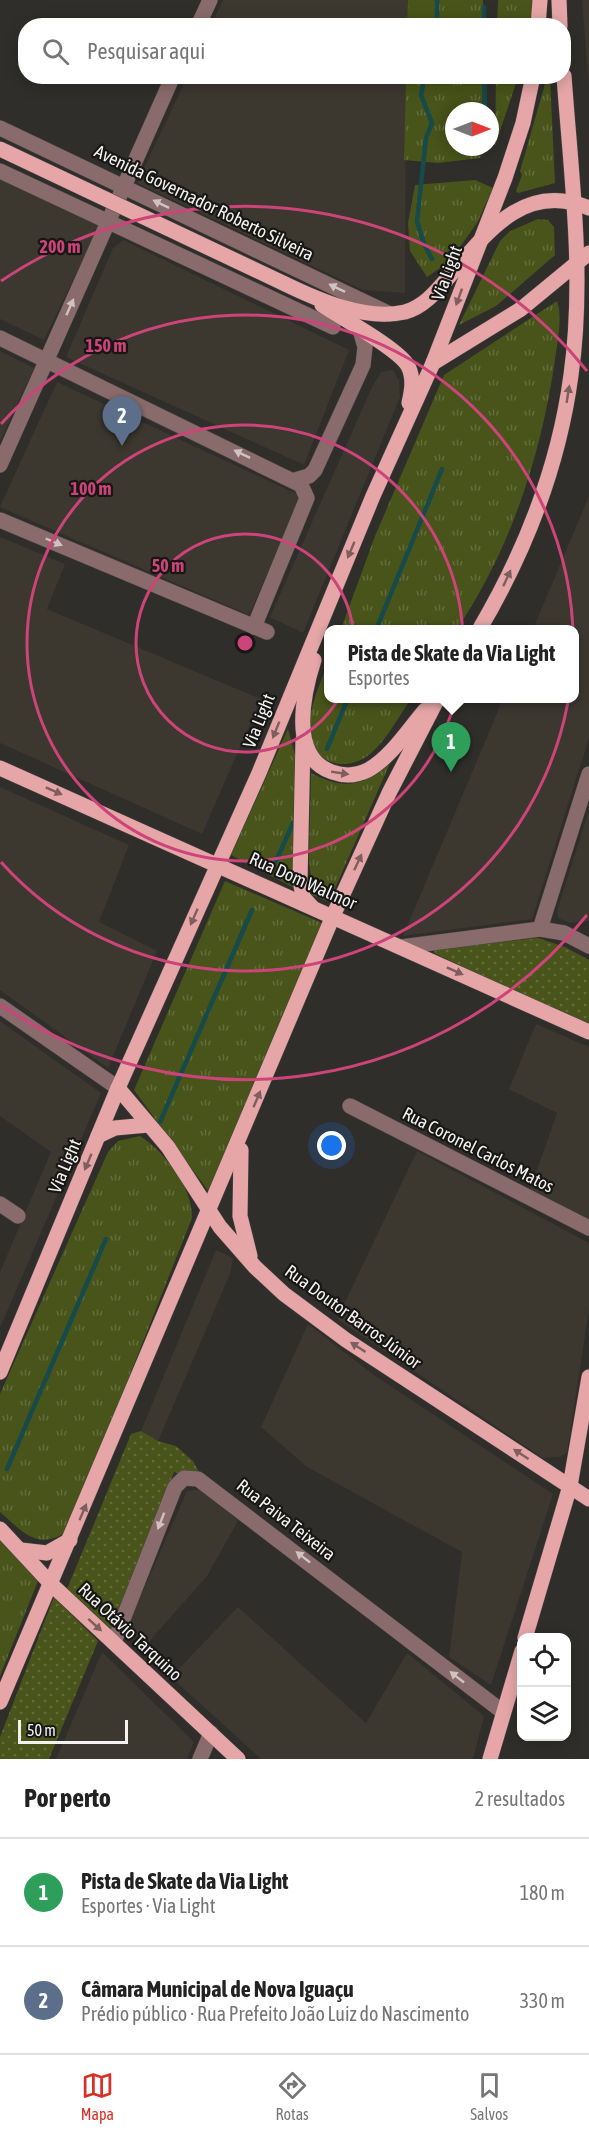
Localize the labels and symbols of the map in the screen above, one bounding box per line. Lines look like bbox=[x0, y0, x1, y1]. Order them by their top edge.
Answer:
north arrow bbox=[445, 102, 499, 156]
street label: Avenida Governador Roberto Silveira bbox=[91, 140, 317, 265]
one-way arrow bbox=[153, 199, 170, 208]
text: 200 m bbox=[40, 236, 80, 257]
street label: Via Light bbox=[427, 243, 466, 303]
one-way arrow bbox=[328, 284, 346, 294]
one-way arrow bbox=[453, 288, 463, 306]
one-way arrow bbox=[65, 298, 75, 316]
text: 150 m bbox=[86, 335, 126, 356]
one-way arrow bbox=[564, 384, 573, 403]
pin: 2 bbox=[102, 396, 142, 446]
one-way arrow bbox=[233, 450, 250, 459]
text: 100 m bbox=[71, 478, 111, 499]
one-way arrow bbox=[45, 538, 63, 548]
one-way arrow bbox=[346, 541, 355, 559]
text: 50 m bbox=[152, 555, 184, 576]
one-way arrow bbox=[502, 570, 511, 587]
centre of rings bbox=[235, 633, 255, 653]
street label: Via Light bbox=[238, 691, 279, 751]
one-way arrow bbox=[271, 722, 281, 740]
pin: 1 bbox=[432, 722, 470, 772]
one-way arrow bbox=[331, 769, 350, 778]
one-way arrow bbox=[45, 787, 62, 796]
street label: Rua Dom Walmor bbox=[246, 848, 361, 914]
one-way arrow bbox=[353, 853, 362, 870]
one-way arrow bbox=[189, 909, 199, 927]
one-way arrow bbox=[446, 967, 463, 976]
one-way arrow bbox=[253, 1090, 262, 1108]
street label: Rua Coronel Carlos Matos bbox=[399, 1102, 557, 1197]
your location bbox=[317, 1131, 346, 1160]
street label: Via Light bbox=[44, 1136, 85, 1196]
one-way arrow bbox=[83, 1153, 92, 1171]
street label: Rua Doutor Barros Júnior bbox=[281, 1260, 426, 1373]
one-way arrow bbox=[349, 1342, 366, 1353]
one-way arrow bbox=[513, 1448, 529, 1460]
street label: Rua Paiva Teixeira bbox=[233, 1475, 340, 1565]
one-way arrow bbox=[79, 1503, 88, 1521]
one-way arrow bbox=[155, 1512, 165, 1530]
one-way arrow bbox=[295, 1552, 310, 1564]
street label: Rua Otávio Tarquino bbox=[74, 1578, 186, 1685]
one-way arrow bbox=[87, 1618, 102, 1632]
one-way arrow bbox=[449, 1670, 465, 1683]
scale bar bbox=[18, 1717, 128, 1744]

